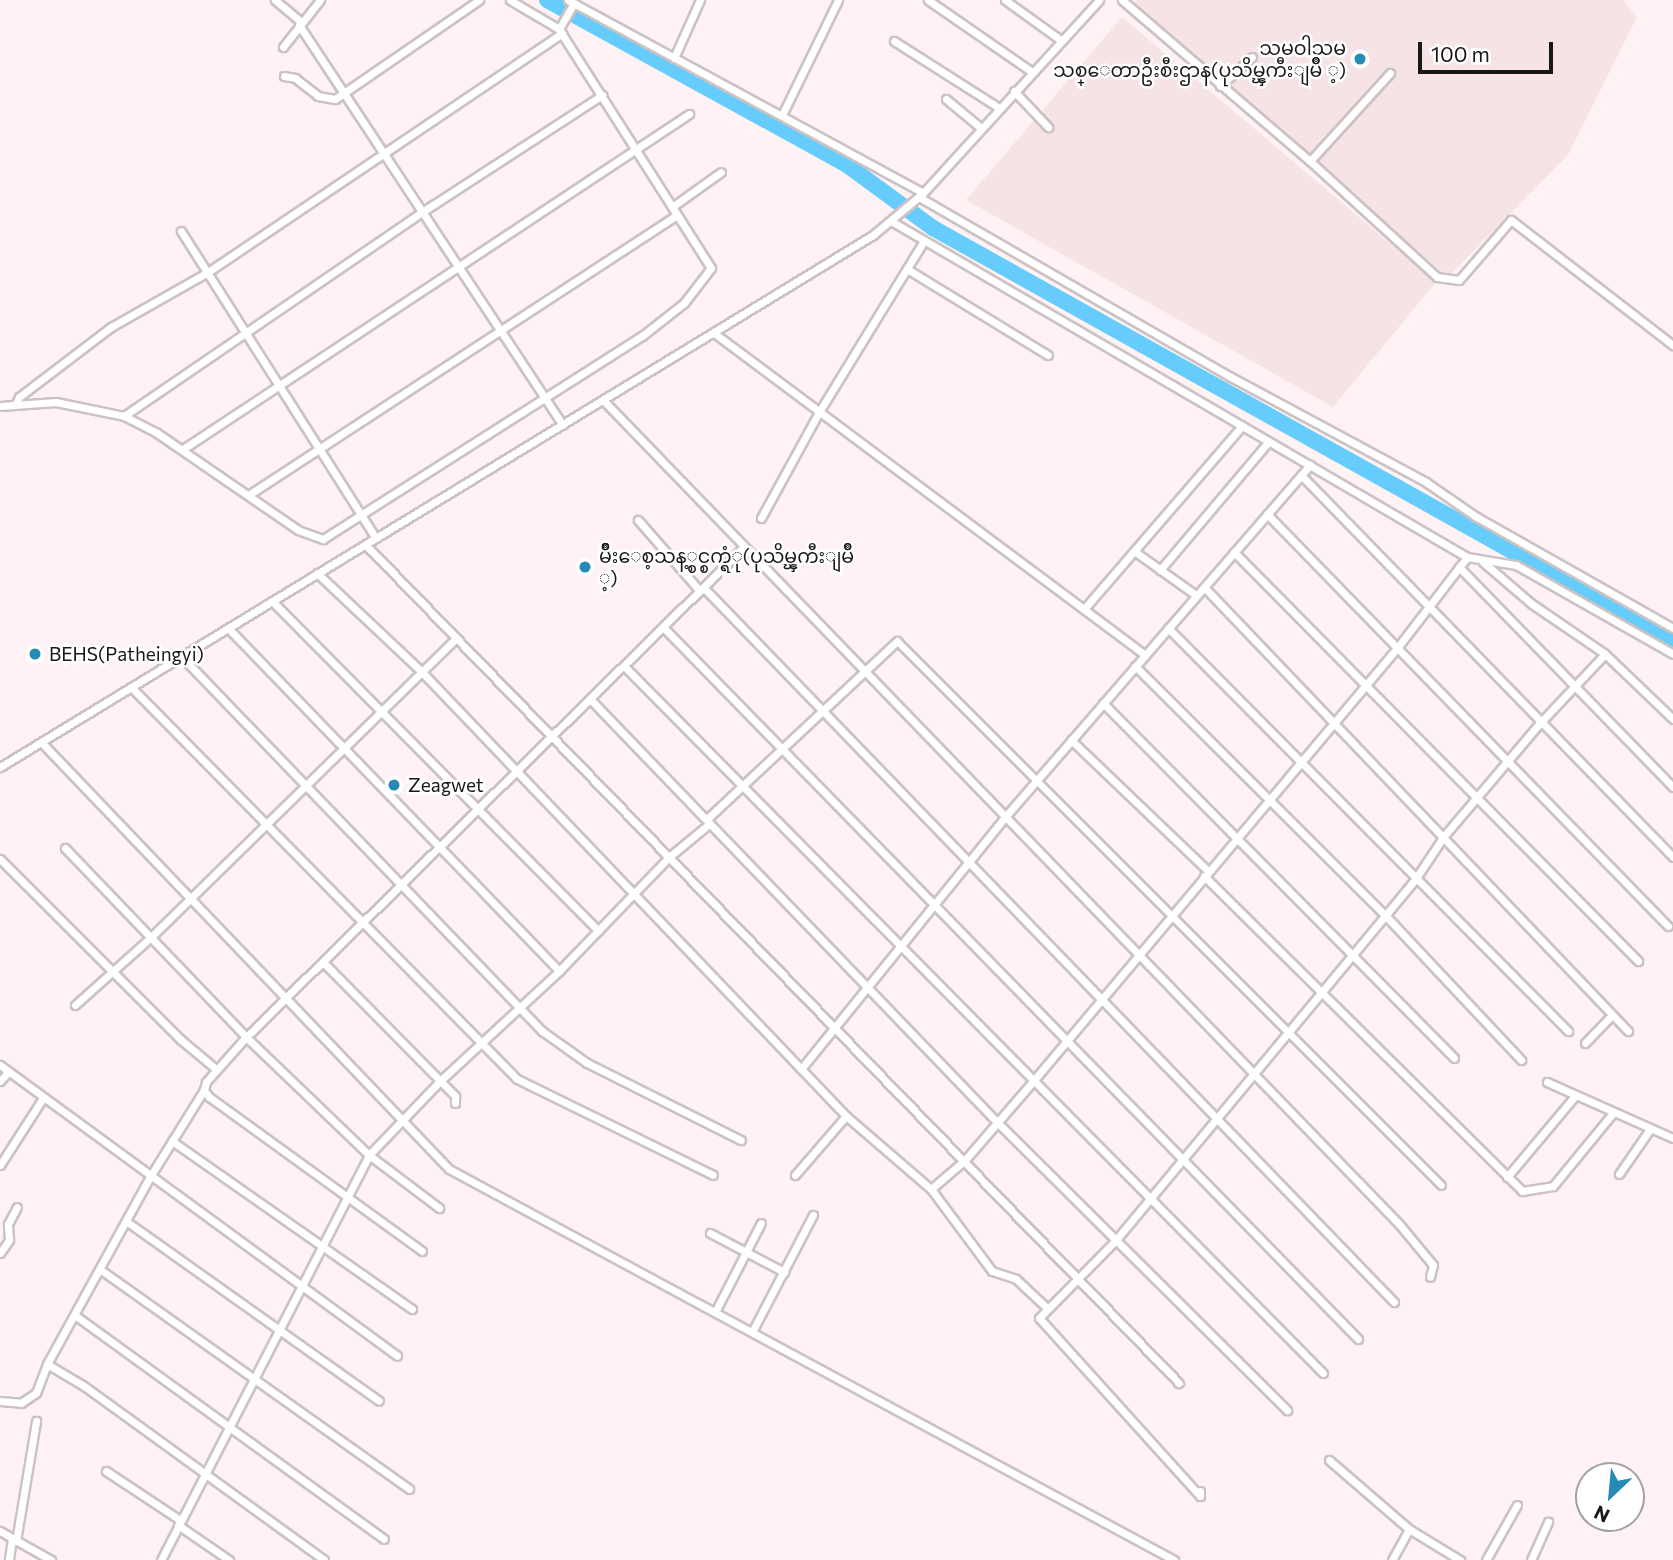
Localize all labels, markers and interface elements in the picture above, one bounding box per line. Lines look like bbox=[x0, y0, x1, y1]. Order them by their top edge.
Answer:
scale bar bbox=[1421, 28, 1556, 72]
place label: သမဝါသမ သစ္ေတာဦးစီးဌာန(ပုသိမ္ၾကီးျမိဳ ့) bbox=[1055, 37, 1346, 81]
text: 100 m bbox=[1431, 41, 1490, 66]
marker: သမဝါသမ သစ္ေတာဦးစီးဌာန(ပုသိမ္ၾကီးျမိဳ ့) bbox=[1352, 51, 1368, 67]
place label: မ်ိဳးေစ့သန့္စင္စက္ရံု(ပုသိမ္ၾကီးျမိဳ ့) bbox=[599, 545, 854, 589]
marker: မ်ိဳးေစ့သန့္စင္စက္ရံု(ပုသိမ္ၾကီးျမိဳ ့) bbox=[577, 559, 593, 575]
place label: BEHS(Patheingyi) bbox=[49, 643, 204, 665]
marker: BEHS(Patheingyi) bbox=[27, 646, 43, 662]
place label: Zeagwet bbox=[408, 774, 484, 796]
marker: Zeagwet bbox=[386, 777, 402, 793]
north arrow bbox=[1575, 1462, 1645, 1532]
text: N bbox=[1590, 1501, 1613, 1528]

